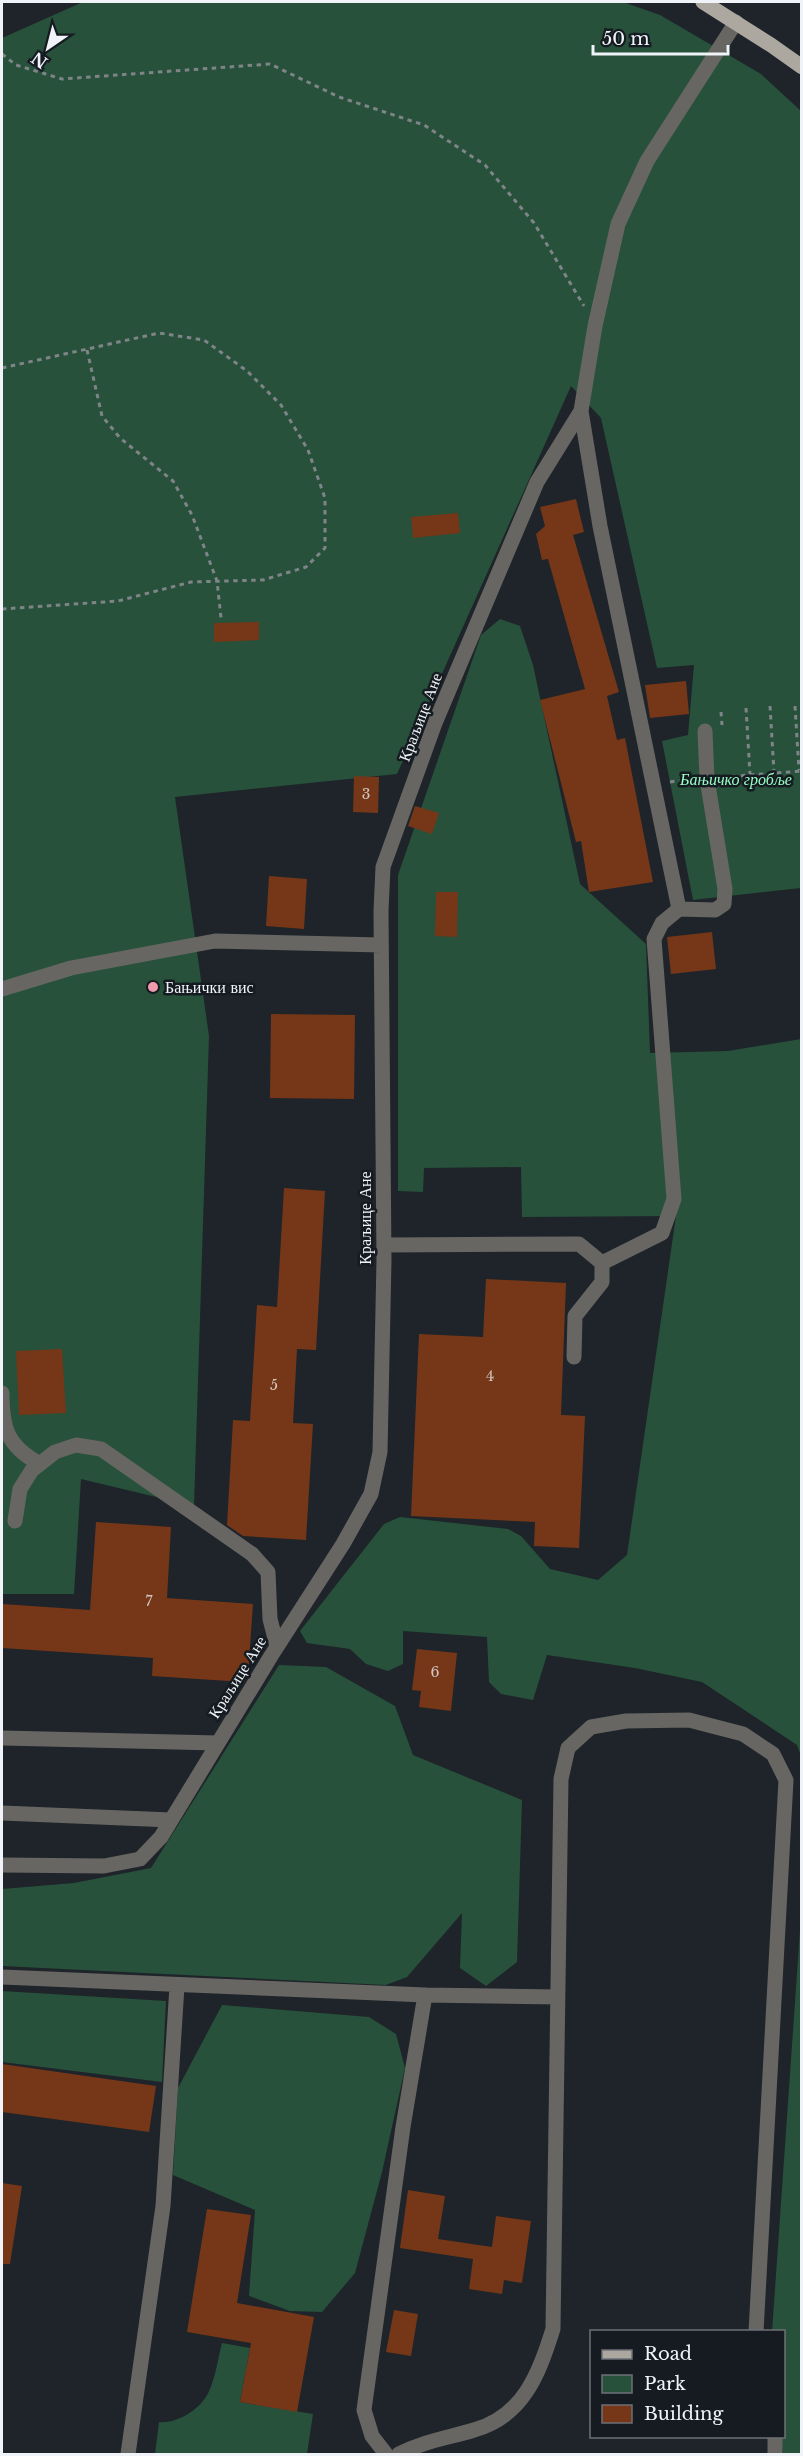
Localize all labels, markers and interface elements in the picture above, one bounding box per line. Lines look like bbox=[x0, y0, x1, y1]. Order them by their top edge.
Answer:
north arrow bbox=[18, 18, 78, 78]
scale bar bbox=[593, 18, 728, 56]
text: 50 m bbox=[602, 28, 650, 50]
text: N bbox=[27, 48, 51, 73]
street label: Краљице Ане bbox=[394, 670, 446, 764]
park label: Бањичко гробље bbox=[679, 769, 792, 789]
house number: 3 bbox=[362, 785, 370, 803]
place label: Бањички вис bbox=[165, 977, 254, 997]
marker: Бањички вис bbox=[146, 980, 160, 994]
street label: Краљице Ане bbox=[355, 1171, 375, 1265]
house number: 4 bbox=[486, 1367, 494, 1385]
house number: 5 bbox=[270, 1376, 278, 1394]
house number: 7 bbox=[145, 1592, 153, 1610]
street label: Краљице Ане bbox=[204, 1632, 270, 1722]
house number: 6 bbox=[430, 1663, 440, 1681]
legend bbox=[590, 2330, 785, 2438]
text: Road bbox=[644, 2343, 692, 2365]
text: Park bbox=[644, 2373, 686, 2395]
text: Building bbox=[644, 2403, 723, 2425]

